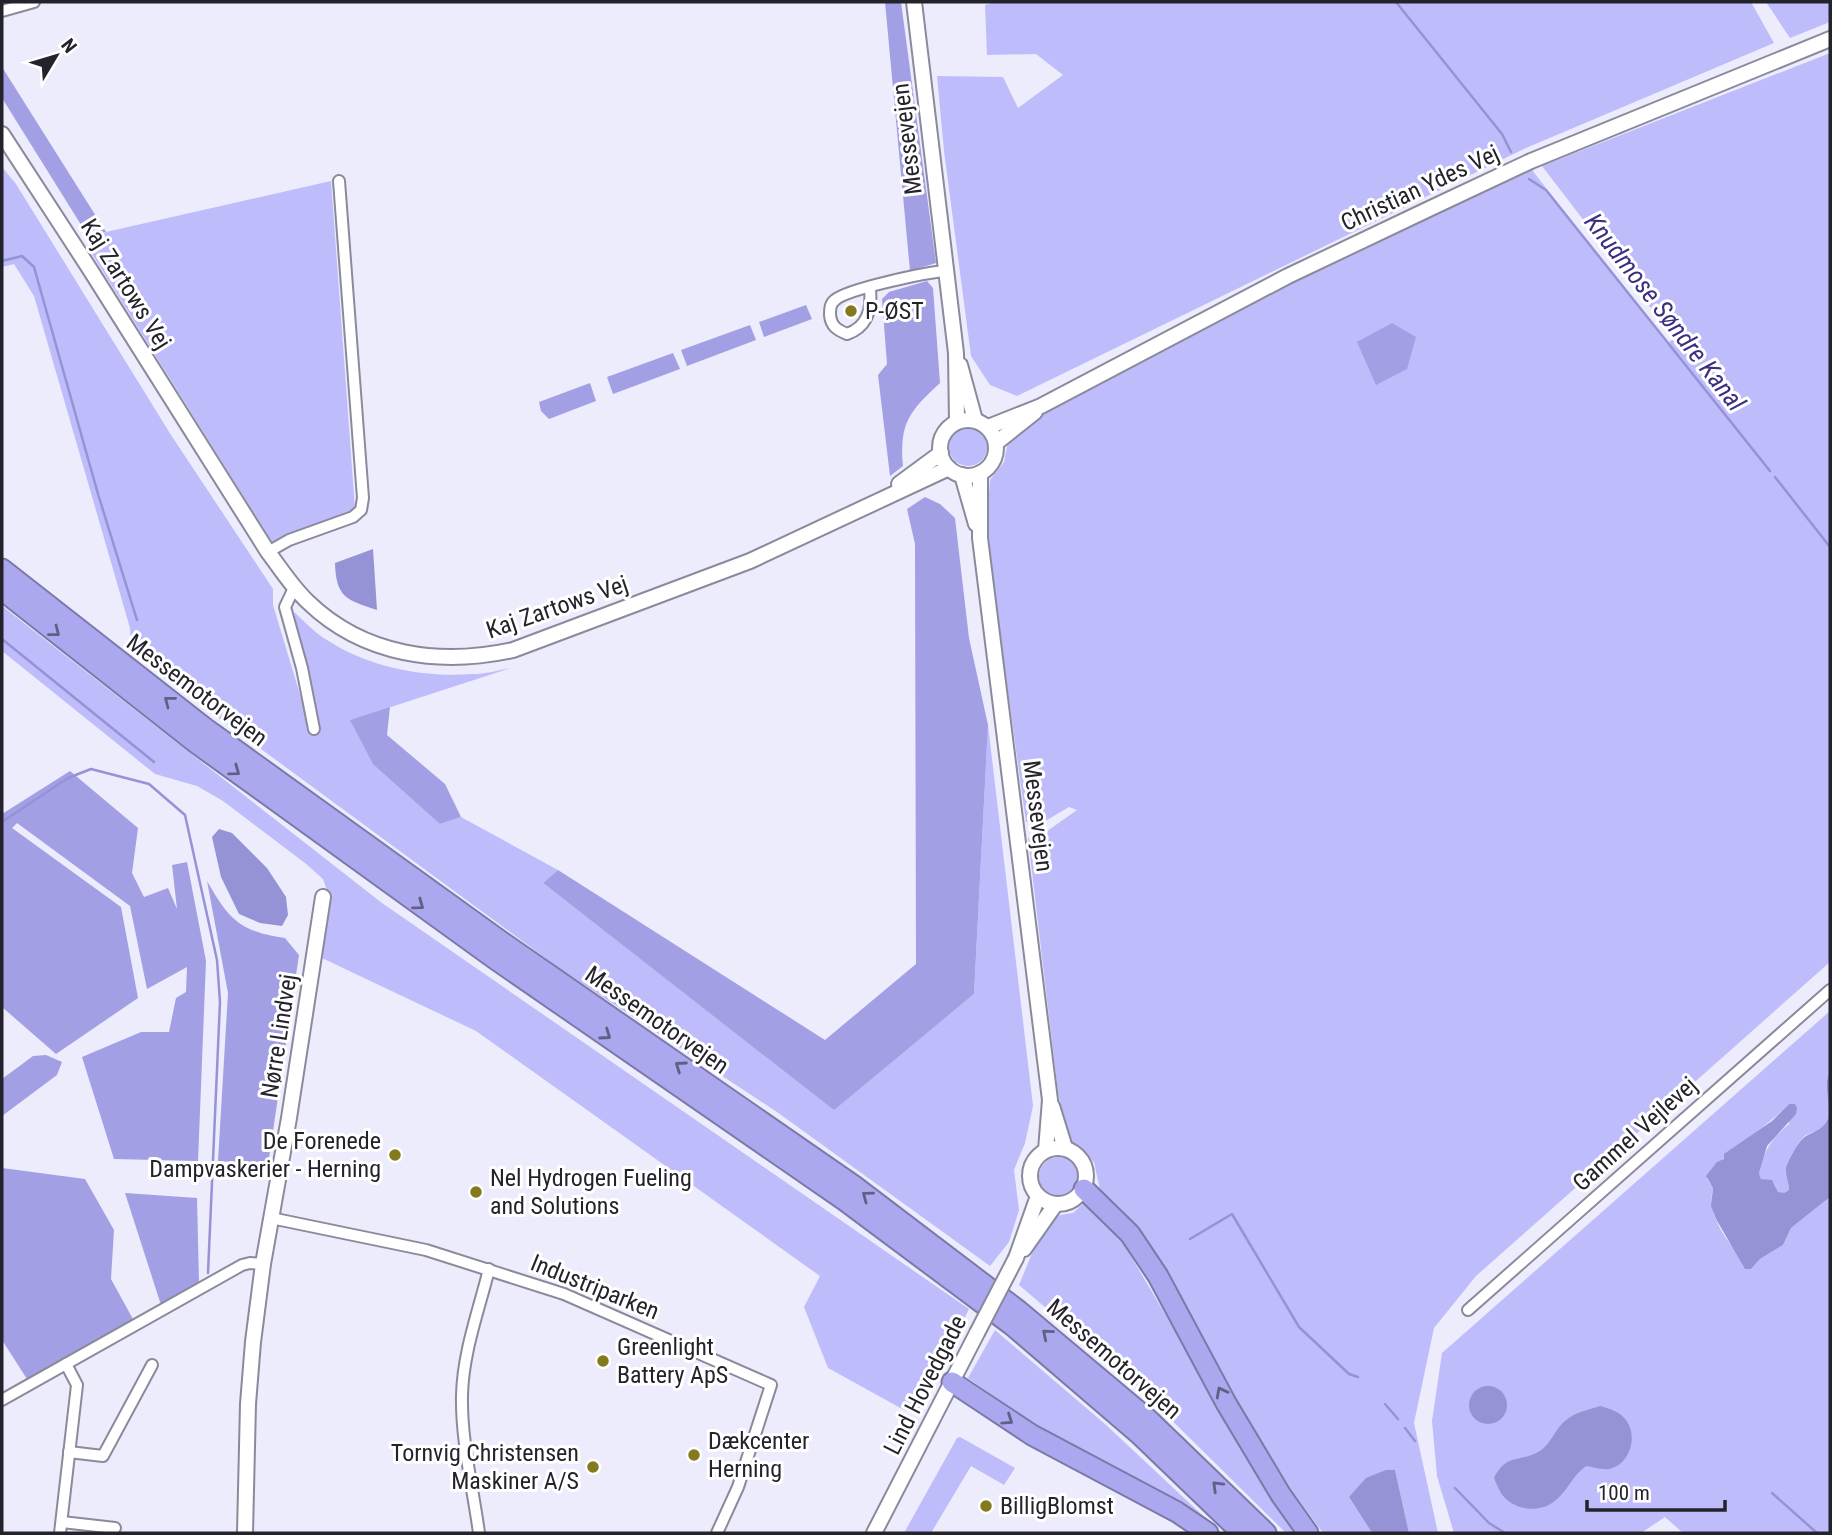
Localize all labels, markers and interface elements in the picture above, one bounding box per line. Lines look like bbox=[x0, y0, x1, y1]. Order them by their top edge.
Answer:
north arrow bbox=[21, 21, 91, 91]
text: N bbox=[56, 34, 82, 58]
street label: Messevejen bbox=[886, 82, 928, 196]
street label: Christian Ydes Vej bbox=[1336, 139, 1504, 237]
water label: Knudmose Søndre Kanal bbox=[1578, 207, 1752, 418]
street label: Kaj Zartows Vej bbox=[75, 214, 177, 354]
place label: P-ØST bbox=[865, 297, 924, 325]
marker: P-ØST bbox=[843, 303, 859, 319]
street label: Kaj Zartows Vej bbox=[482, 570, 632, 644]
one-way arrow bbox=[47, 624, 60, 636]
street label: Messemotorvejen bbox=[121, 628, 273, 752]
one-way arrow bbox=[165, 696, 177, 709]
street label: Messevejen bbox=[1017, 759, 1059, 873]
one-way arrow bbox=[227, 763, 240, 776]
one-way arrow bbox=[412, 896, 424, 909]
street label: Messemotorvejen bbox=[580, 960, 734, 1080]
street label: Nørre Lindvej bbox=[255, 972, 303, 1100]
one-way arrow bbox=[598, 1027, 611, 1040]
one-way arrow bbox=[675, 1062, 688, 1074]
street label: Gammel Vejlevej bbox=[1567, 1071, 1703, 1197]
place label: De Forenede Dampvaskerier - Herning bbox=[149, 1127, 381, 1183]
marker: De Forenede Dampvaskerier - Herning bbox=[387, 1147, 403, 1163]
place label: Nel Hydrogen Fueling and Solutions bbox=[490, 1164, 692, 1220]
marker: Nel Hydrogen Fueling and Solutions bbox=[468, 1184, 484, 1200]
one-way arrow bbox=[862, 1191, 875, 1204]
street label: Industriparken bbox=[527, 1249, 663, 1325]
street label: Messemotorvejen bbox=[1041, 1293, 1187, 1425]
street label: Lind Hovedgade bbox=[878, 1311, 972, 1459]
one-way arrow bbox=[1043, 1330, 1056, 1342]
place label: Greenlight Battery ApS bbox=[617, 1333, 728, 1389]
marker: Greenlight Battery ApS bbox=[595, 1353, 611, 1369]
one-way arrow bbox=[1215, 1387, 1229, 1399]
one-way arrow bbox=[1001, 1412, 1014, 1425]
place label: Dækcenter Herning bbox=[708, 1427, 809, 1483]
place label: Tornvig Christensen Maskiner A/S bbox=[391, 1439, 579, 1495]
marker: Dækcenter Herning bbox=[686, 1447, 702, 1463]
marker: Tornvig Christensen Maskiner A/S bbox=[585, 1459, 601, 1475]
scale bar bbox=[1587, 1468, 1725, 1512]
one-way arrow bbox=[1212, 1481, 1225, 1494]
text: 100 m bbox=[1598, 1481, 1650, 1505]
place label: BilligBlomst bbox=[1000, 1492, 1114, 1520]
marker: BilligBlomst bbox=[978, 1498, 994, 1514]

